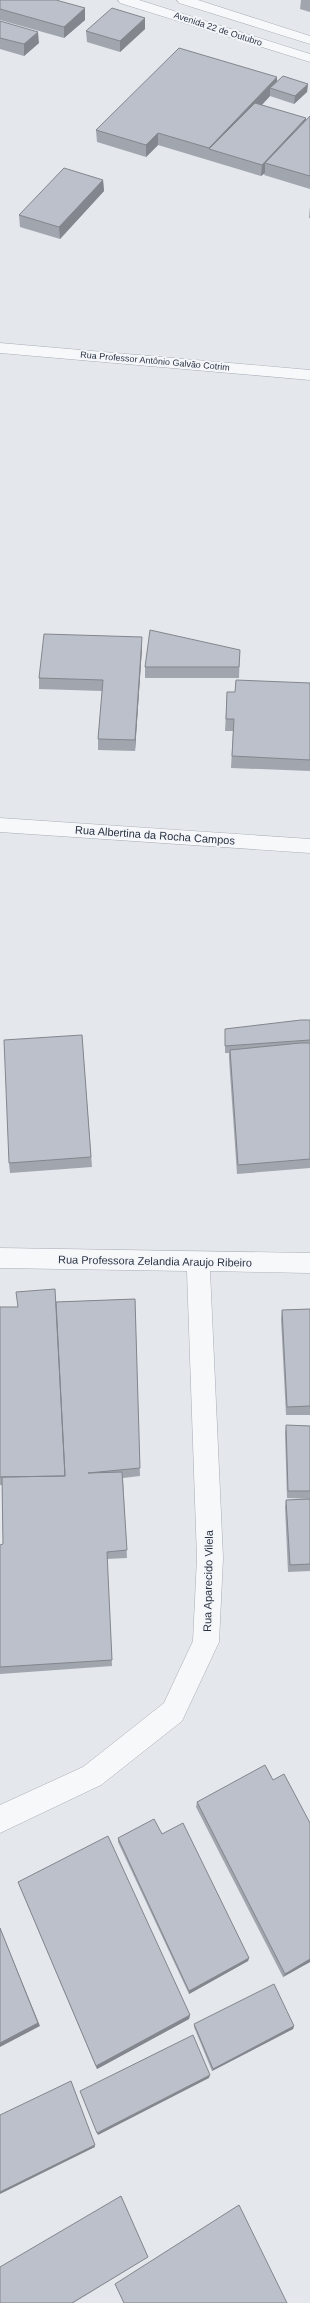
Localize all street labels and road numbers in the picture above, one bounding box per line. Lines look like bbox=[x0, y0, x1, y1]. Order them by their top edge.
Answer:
street label: Avenida 22 de Outubro bbox=[173, 10, 263, 48]
street label: Rua Professor Antônio Galvão Cotrim bbox=[80, 349, 230, 373]
street label: Rua Albertina da Rocha Campos bbox=[75, 823, 236, 847]
street label: Rua Professora Zelandia Araujo Ribeiro bbox=[58, 1253, 252, 1269]
street label: Rua Aparecido Vilela bbox=[201, 1529, 215, 1632]

